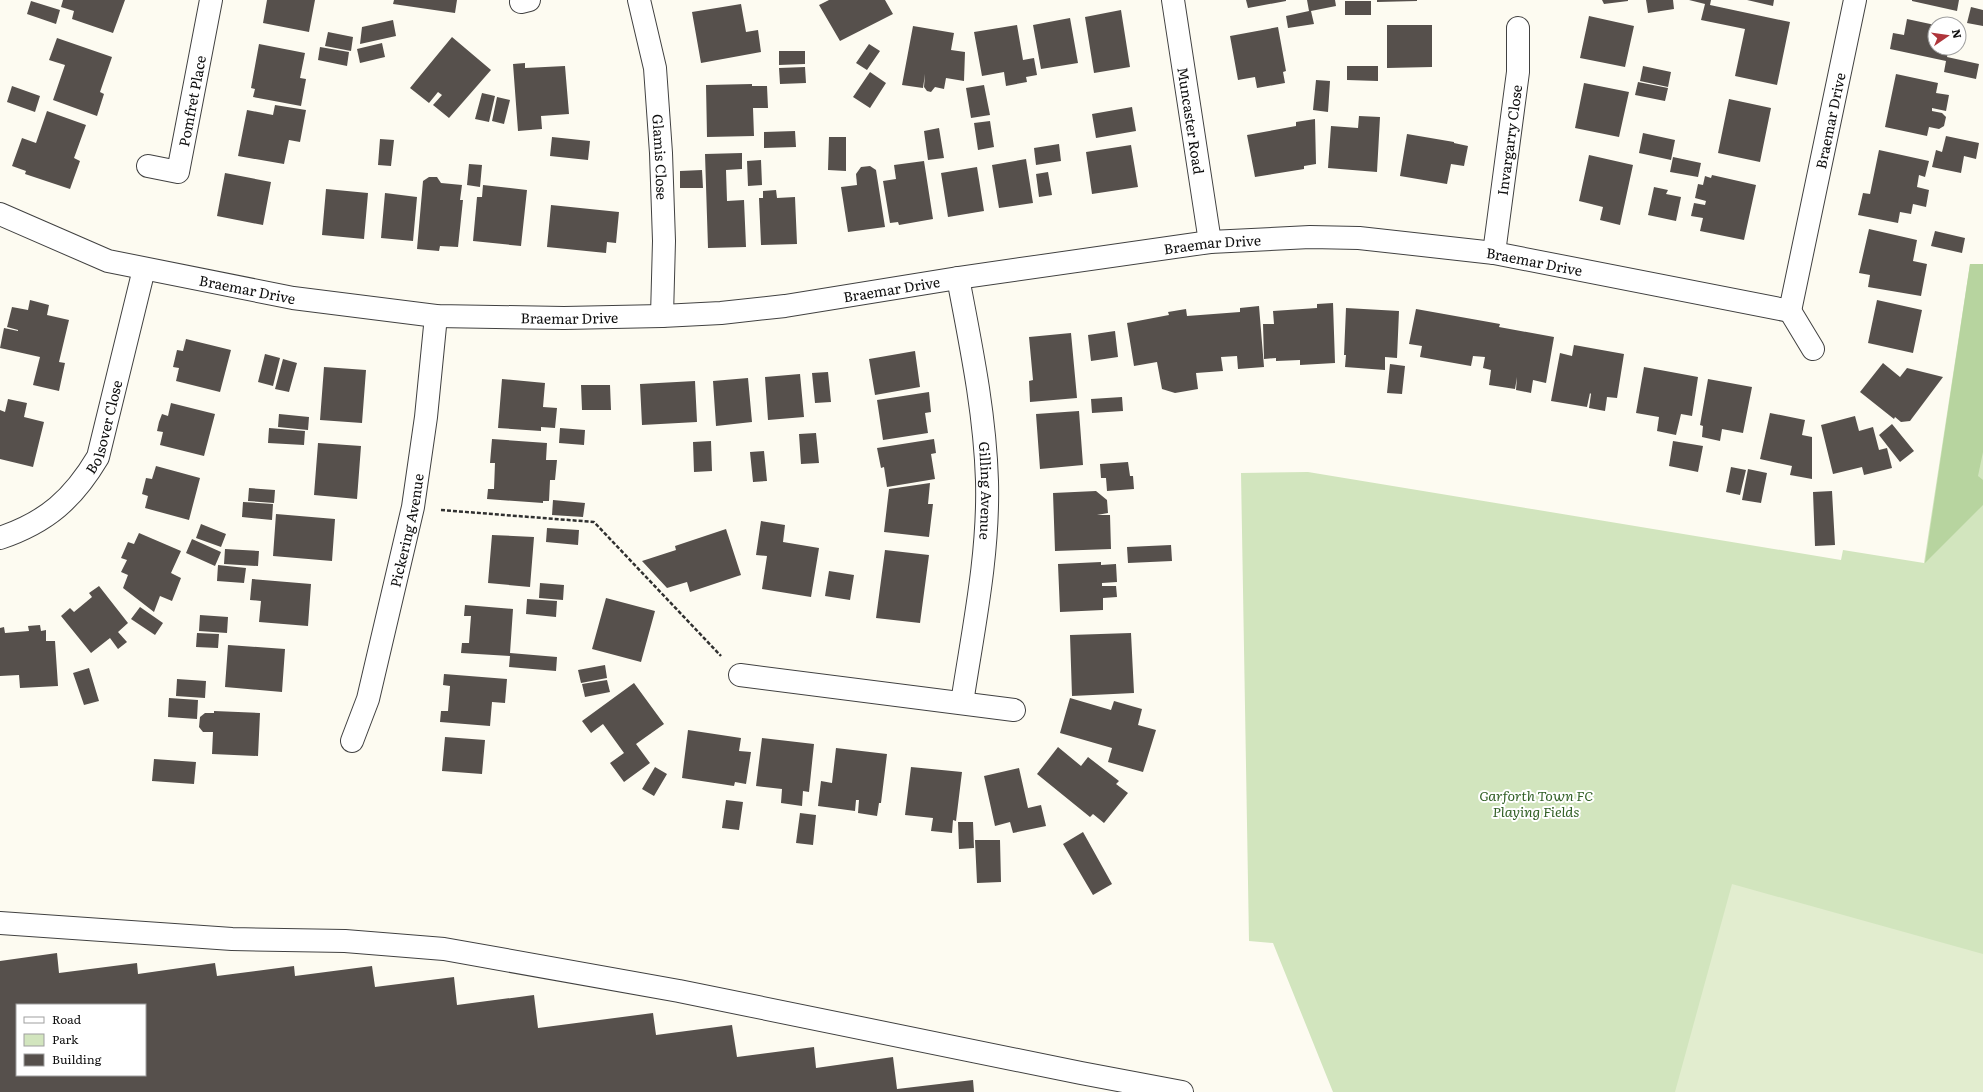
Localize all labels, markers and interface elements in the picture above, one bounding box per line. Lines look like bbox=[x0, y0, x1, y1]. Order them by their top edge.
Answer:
north arrow bbox=[1927, 16, 1967, 56]
text: N bbox=[1949, 27, 1967, 40]
street label: Pomfret Place bbox=[173, 54, 210, 148]
street label: Muncaster Road bbox=[1173, 66, 1210, 176]
street label: Braemar Drive bbox=[1810, 71, 1850, 170]
street label: Invargarry Close bbox=[1492, 83, 1526, 197]
street label: Glamis Close bbox=[648, 113, 673, 200]
street label: Braemar Drive bbox=[1162, 229, 1261, 259]
street label: Braemar Drive bbox=[1485, 242, 1584, 280]
street label: Braemar Drive bbox=[198, 269, 297, 308]
street label: Braemar Drive bbox=[842, 271, 941, 306]
street label: Braemar Drive bbox=[520, 307, 618, 328]
street label: Bolsover Close bbox=[80, 378, 126, 478]
street label: Gilling Avenue bbox=[975, 441, 997, 541]
street label: Pickering Avenue bbox=[385, 472, 428, 589]
park label: Garforth Town FC Playing Fields bbox=[1479, 785, 1593, 821]
legend bbox=[16, 1004, 146, 1076]
text: Road bbox=[52, 1010, 82, 1028]
text: Park bbox=[52, 1030, 79, 1048]
text: Building bbox=[52, 1050, 102, 1068]

